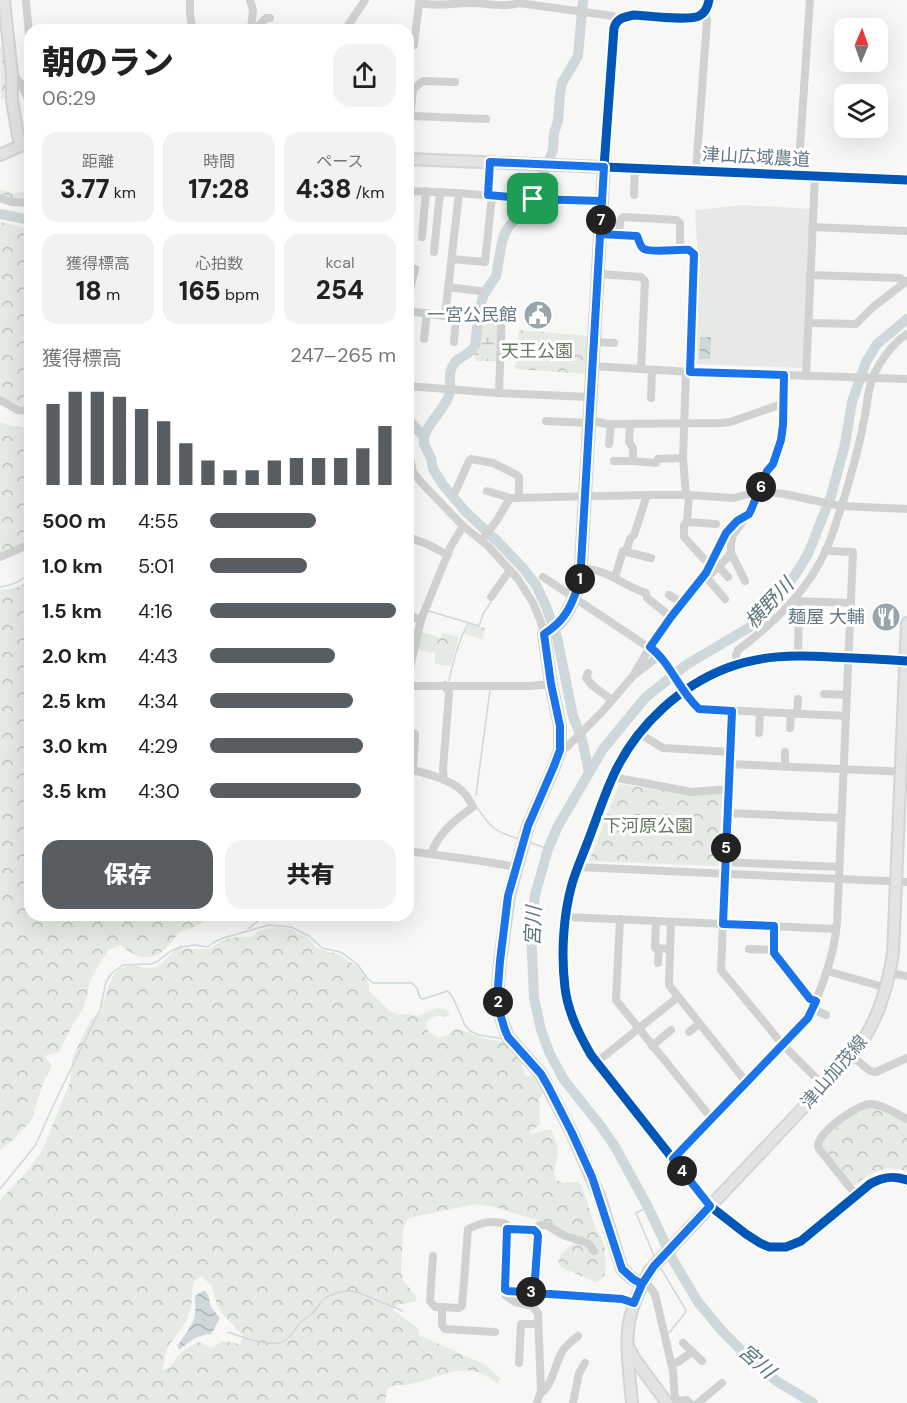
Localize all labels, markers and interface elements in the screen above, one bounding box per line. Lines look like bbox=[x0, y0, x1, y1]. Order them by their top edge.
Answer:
north arrow bbox=[834, 18, 888, 72]
map controls bbox=[834, 18, 888, 138]
text: 朝のラン bbox=[42, 41, 174, 84]
button: share bbox=[333, 44, 396, 107]
button: layers bbox=[834, 84, 888, 138]
text: 06:29 bbox=[42, 85, 96, 111]
street label: 津山広域農道 bbox=[701, 142, 811, 172]
text: 距離 bbox=[82, 151, 114, 172]
text: 時間 bbox=[203, 151, 235, 172]
text: ペース bbox=[316, 151, 364, 172]
text: 3.77 bbox=[60, 172, 109, 206]
text: 17:28 bbox=[188, 172, 250, 206]
text: 4:38 bbox=[296, 172, 352, 206]
pin bbox=[507, 173, 558, 224]
text: km bbox=[109, 182, 136, 203]
text: /km bbox=[352, 182, 384, 203]
icon: arrive bbox=[516, 182, 549, 215]
pin: 7 bbox=[586, 205, 616, 235]
text: 7 bbox=[597, 209, 605, 230]
text: kcal bbox=[326, 252, 354, 273]
text: 獲得標高 bbox=[66, 253, 130, 274]
text: 心拍数 bbox=[195, 253, 243, 274]
text: 254 bbox=[316, 273, 364, 307]
text: 18 bbox=[76, 274, 102, 308]
text: 165 bbox=[179, 274, 221, 308]
text: m bbox=[102, 284, 120, 305]
text: bpm bbox=[221, 284, 259, 305]
public building icon: 一宮公民館 bbox=[522, 299, 554, 331]
place label: 一宮公民館 bbox=[427, 303, 517, 327]
park label: 天王公園 bbox=[501, 339, 573, 363]
text: 247–265 m bbox=[290, 342, 396, 368]
text: 獲得標高 bbox=[42, 345, 122, 371]
pin: 6 bbox=[746, 472, 776, 502]
text: 6 bbox=[756, 476, 766, 497]
text: 500 m bbox=[42, 508, 106, 534]
text: 4:55 bbox=[138, 508, 179, 534]
text: 1.0 km bbox=[42, 553, 103, 579]
text: 5:01 bbox=[138, 553, 174, 579]
pin: 1 bbox=[565, 564, 595, 594]
text: 1 bbox=[577, 568, 583, 589]
water label: 横野川 bbox=[739, 571, 800, 634]
text: 1.5 km bbox=[42, 598, 102, 624]
text: 4:16 bbox=[138, 598, 173, 624]
restaurant icon: 麺屋 大輔 bbox=[870, 601, 902, 633]
place label: 麺屋 大輔 bbox=[788, 605, 865, 629]
text: 2.0 km bbox=[42, 643, 107, 669]
text: 4:43 bbox=[138, 643, 178, 669]
text: 2.5 km bbox=[42, 688, 106, 714]
text: 4:34 bbox=[138, 688, 178, 714]
text: 3.0 km bbox=[42, 733, 107, 759]
text: 4:29 bbox=[138, 733, 178, 759]
text: 3.5 km bbox=[42, 778, 107, 804]
text: 4:30 bbox=[138, 778, 180, 804]
park label: 下河原公園 bbox=[603, 814, 693, 838]
pin: 5 bbox=[711, 833, 741, 863]
text: 5 bbox=[721, 837, 731, 858]
button: 保存 bbox=[42, 840, 213, 909]
button: 共有 bbox=[225, 840, 396, 909]
water label: 宮川 bbox=[519, 904, 547, 946]
pin: 2 bbox=[483, 987, 513, 1017]
text: 2 bbox=[493, 991, 503, 1012]
street label: 津山加茂線 bbox=[795, 1030, 873, 1114]
pin: 4 bbox=[667, 1156, 697, 1186]
text: 4 bbox=[677, 1160, 687, 1181]
pin: 3 bbox=[516, 1277, 546, 1307]
text: 3 bbox=[526, 1281, 536, 1302]
water label: 宮川 bbox=[733, 1338, 782, 1385]

